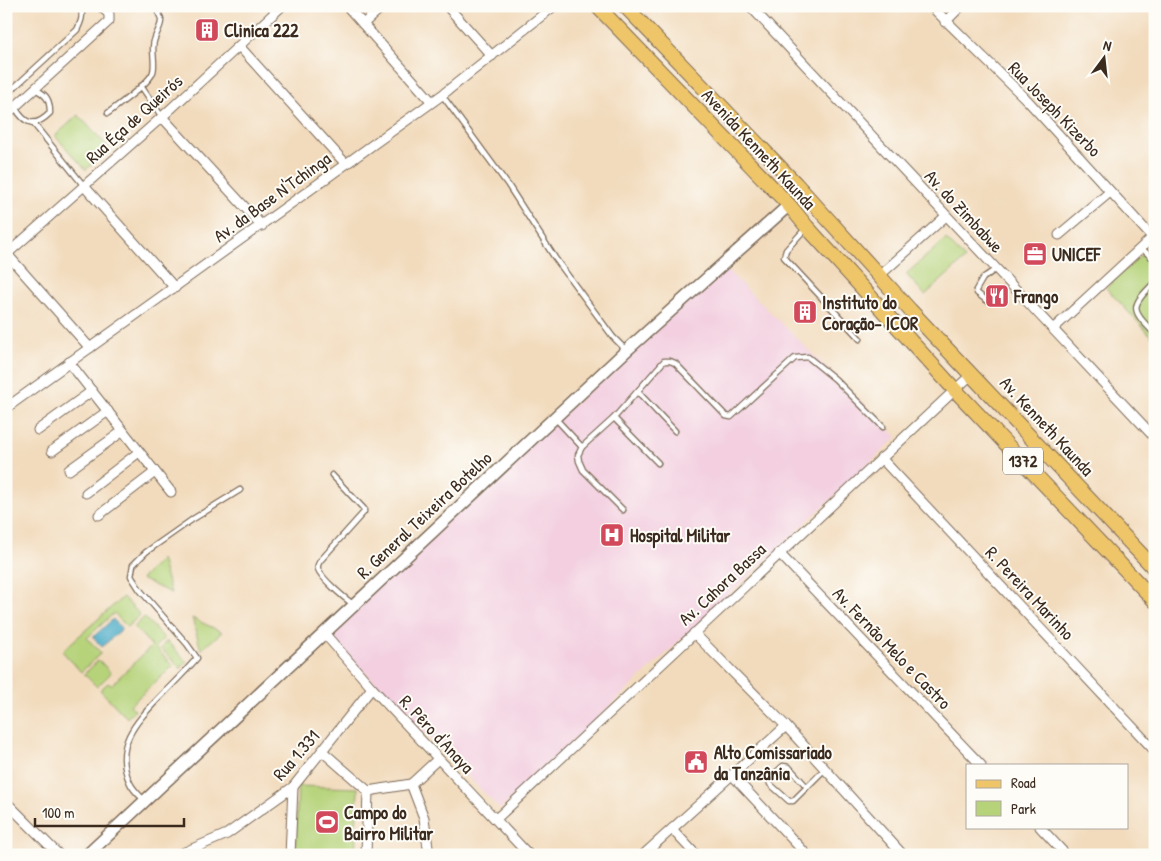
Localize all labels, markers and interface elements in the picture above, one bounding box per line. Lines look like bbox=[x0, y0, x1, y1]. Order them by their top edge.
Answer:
building icon: Clinica 222 bbox=[194, 17, 220, 43]
place label: Clinica 222 bbox=[224, 18, 299, 43]
north arrow bbox=[1078, 32, 1128, 82]
text: N bbox=[1101, 35, 1114, 55]
street label: Rua Joseph Kizerbo bbox=[1003, 56, 1107, 162]
street label: Rua Éça de Queirós bbox=[80, 69, 188, 169]
street label: Avenida Kenneth Kaunda bbox=[696, 83, 822, 215]
street label: Av. da Base N'Tchinga bbox=[208, 146, 336, 248]
street label: Av. do Zimbabwe bbox=[919, 164, 1009, 258]
office icon: UNICEF bbox=[1022, 241, 1048, 267]
place label: UNICEF bbox=[1052, 242, 1102, 267]
restaurant icon: Frango bbox=[984, 283, 1010, 309]
place label: Frango bbox=[1013, 284, 1059, 310]
place label: Instituto do Coração- ICOR bbox=[822, 290, 919, 336]
building icon: Instituto do Coração- ICOR bbox=[792, 299, 818, 325]
street label: Av. Kenneth Kaunda bbox=[994, 371, 1100, 481]
street label: R. General Teixeira Botelho bbox=[351, 446, 497, 584]
road number: 1372 bbox=[1003, 448, 1043, 474]
hospital icon: Hospital Militar bbox=[599, 522, 625, 548]
place label: Hospital Militar bbox=[630, 523, 730, 549]
street label: Av. Cahora Bassa bbox=[673, 537, 771, 631]
street label: R. Pereira Marinho bbox=[980, 541, 1080, 645]
street label: Av. Fernão Melo e Castro bbox=[827, 581, 957, 715]
street label: R. Pêro d'Anaya bbox=[394, 689, 480, 779]
street label: Rua 1.331 bbox=[267, 724, 325, 786]
place label: Alto Comissariado da Tanzânia bbox=[714, 740, 833, 786]
public building icon: Alto Comissariado da Tanzânia bbox=[683, 749, 709, 775]
legend bbox=[966, 764, 1128, 828]
text: Road bbox=[1011, 772, 1036, 793]
scale bar bbox=[35, 796, 184, 828]
text: Park bbox=[1011, 798, 1036, 819]
place label: Campo do Bairro Militar bbox=[344, 800, 433, 846]
text: 100 m bbox=[42, 802, 75, 823]
sports icon: Campo do Bairro Militar bbox=[314, 809, 340, 835]

